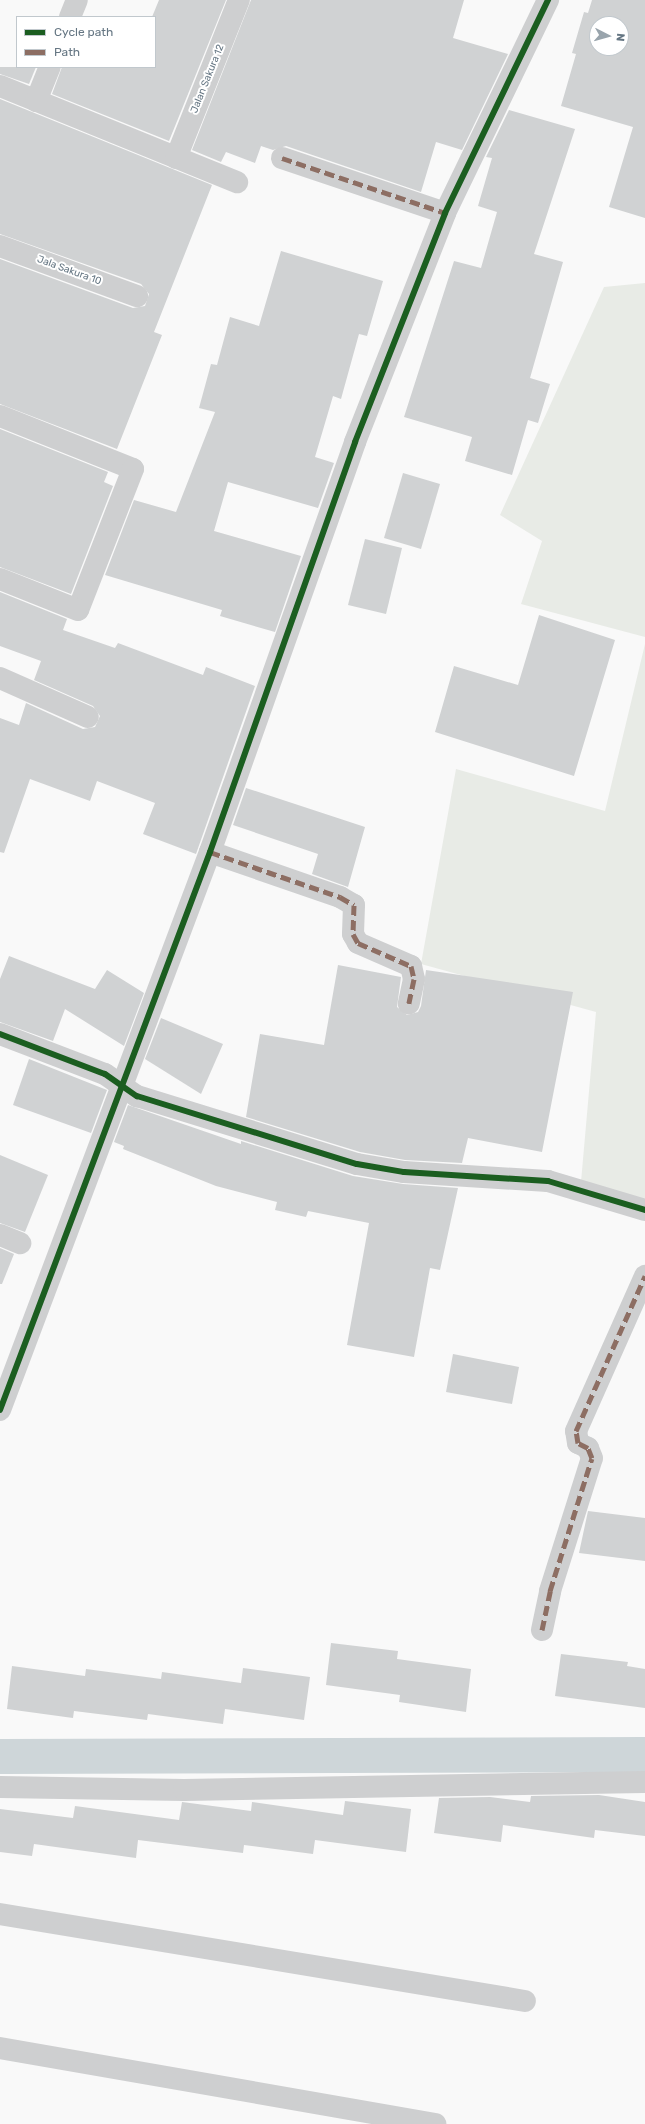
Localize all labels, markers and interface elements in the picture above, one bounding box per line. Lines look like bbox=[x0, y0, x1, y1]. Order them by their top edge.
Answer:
legend bbox=[16, 16, 156, 68]
north arrow bbox=[589, 16, 629, 56]
text: Cycle path bbox=[54, 25, 113, 39]
text: N bbox=[614, 33, 627, 42]
street label: Jalan Sakura 12 bbox=[189, 43, 227, 115]
text: Path bbox=[54, 45, 80, 59]
street label: Jala Sakura 10 bbox=[35, 254, 103, 288]

